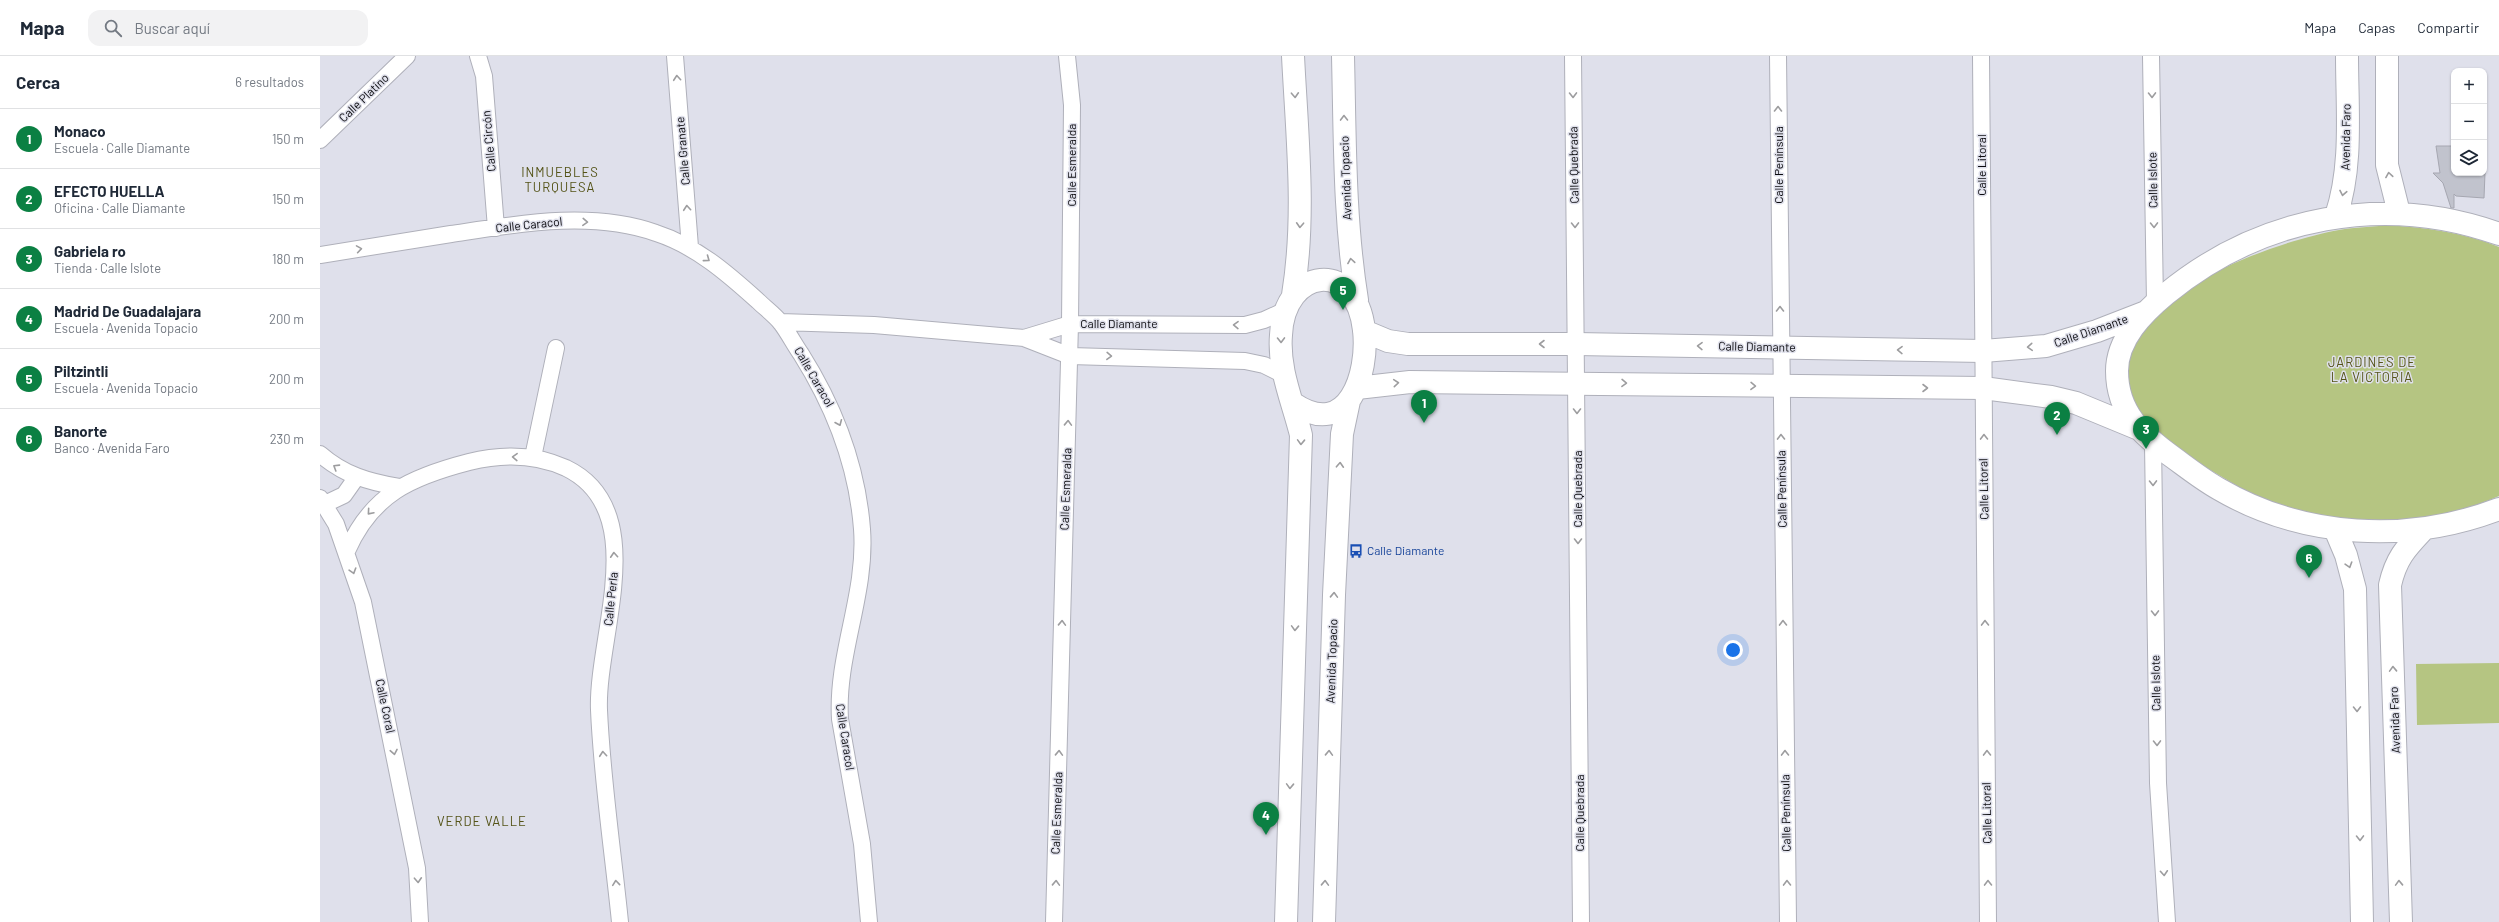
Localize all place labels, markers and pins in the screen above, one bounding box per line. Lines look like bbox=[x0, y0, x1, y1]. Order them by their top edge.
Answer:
pin: 5 bbox=[1330, 277, 1356, 310]
pin: 1 bbox=[1411, 390, 1437, 423]
pin: 2 bbox=[2044, 402, 2070, 435]
pin: 3 bbox=[2133, 416, 2159, 449]
bus stop icon: Calle Diamante bbox=[1348, 543, 1364, 559]
place label: Calle Diamante bbox=[1367, 543, 1444, 557]
pin: 6 bbox=[2296, 545, 2322, 578]
pin: 4 bbox=[1253, 802, 1279, 835]

